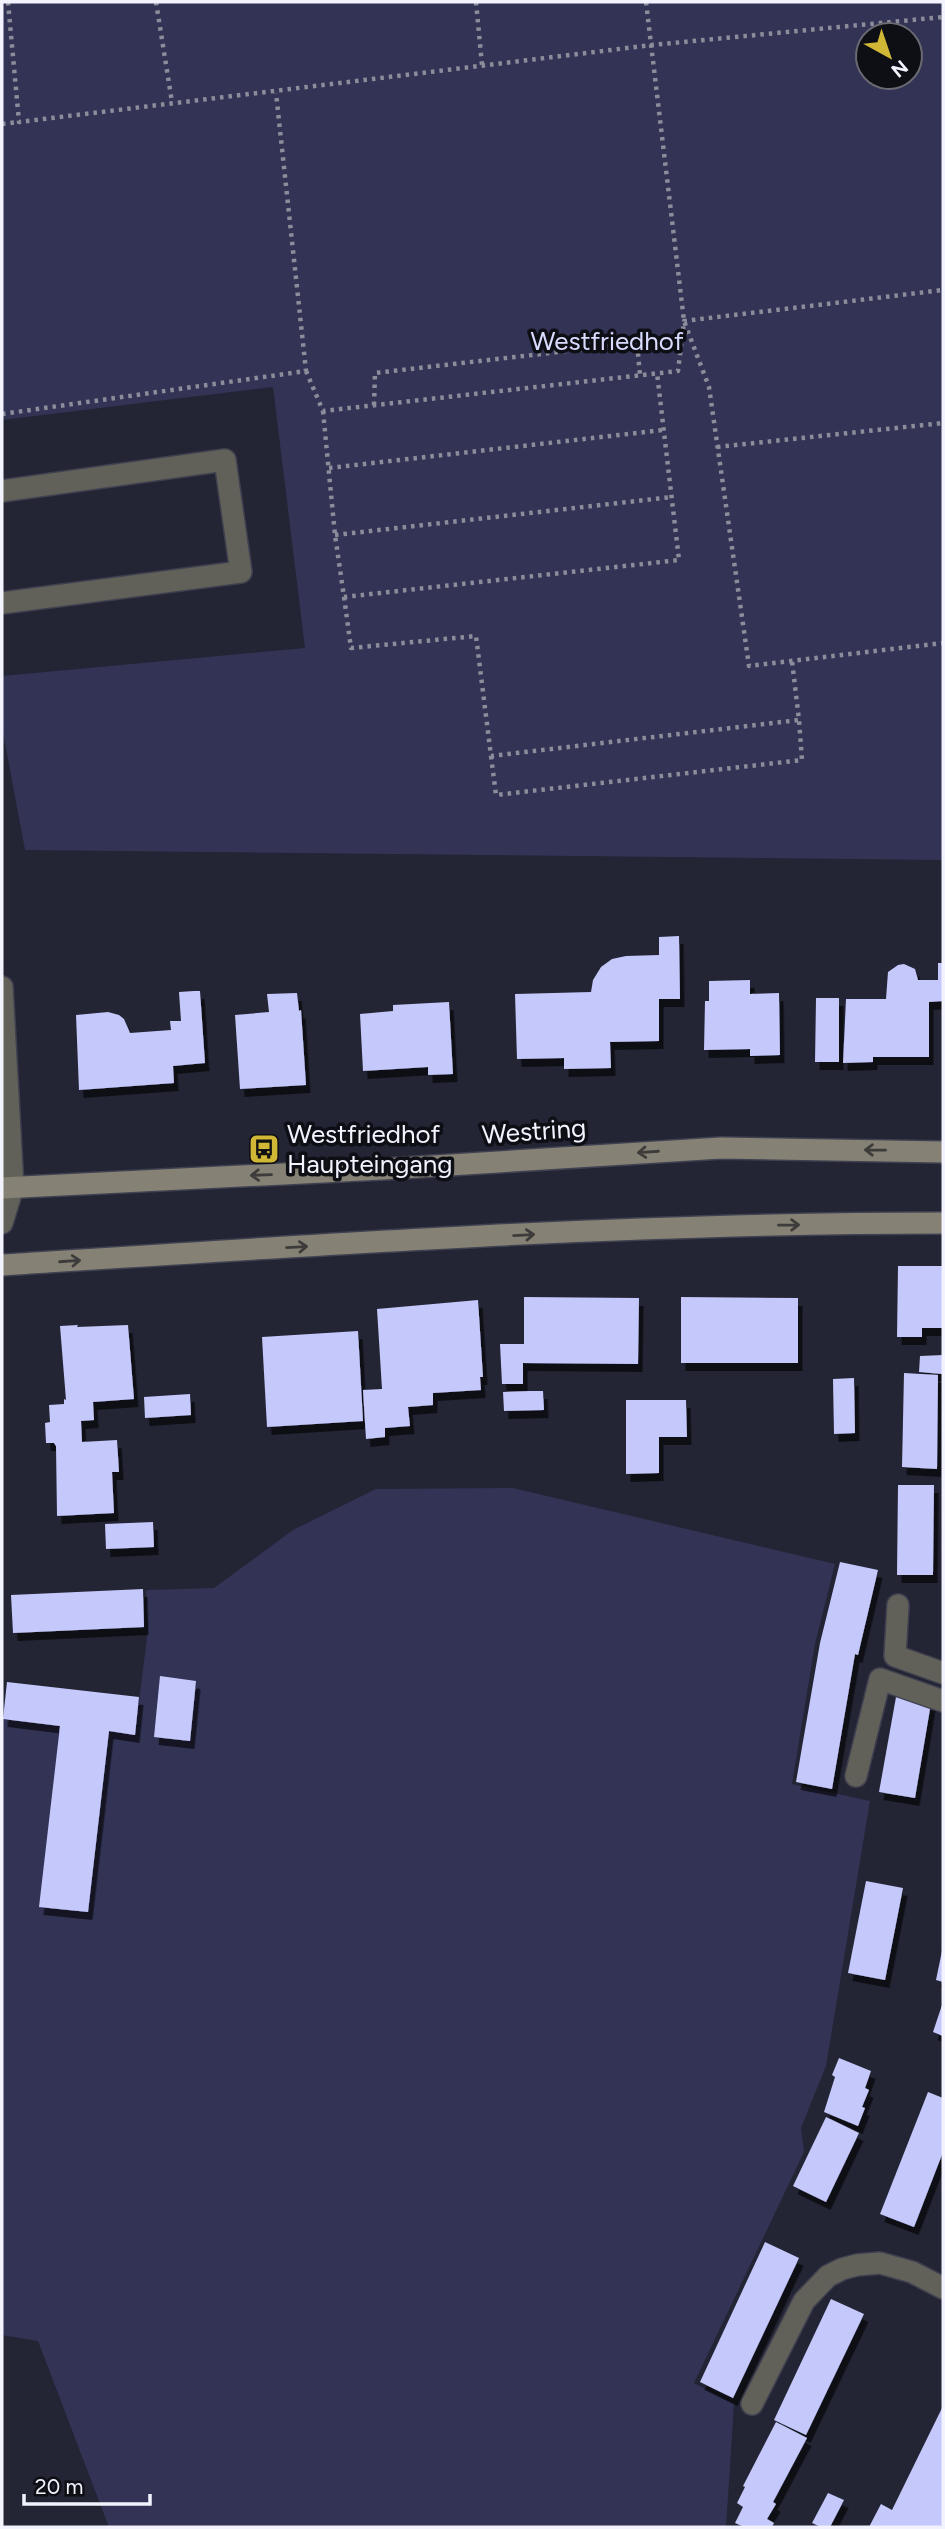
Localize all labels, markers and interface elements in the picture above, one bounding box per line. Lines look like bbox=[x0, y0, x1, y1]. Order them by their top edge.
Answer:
north arrow bbox=[854, 21, 924, 91]
text: N bbox=[887, 55, 913, 82]
park label: Westfriedhof bbox=[530, 325, 684, 357]
street label: Westring bbox=[481, 1111, 587, 1151]
place label: Westfriedhof Haupteingang bbox=[287, 1118, 452, 1180]
bus stop icon: Westfriedhof Haupteingang bbox=[247, 1132, 281, 1166]
one-way arrow bbox=[864, 1144, 887, 1157]
one-way arrow bbox=[636, 1146, 659, 1159]
one-way arrow bbox=[249, 1169, 272, 1182]
one-way arrow bbox=[777, 1218, 800, 1232]
one-way arrow bbox=[512, 1229, 535, 1242]
one-way arrow bbox=[285, 1240, 308, 1253]
one-way arrow bbox=[58, 1254, 81, 1267]
scale bar bbox=[24, 2462, 150, 2506]
text: 20 m bbox=[35, 2474, 83, 2499]

